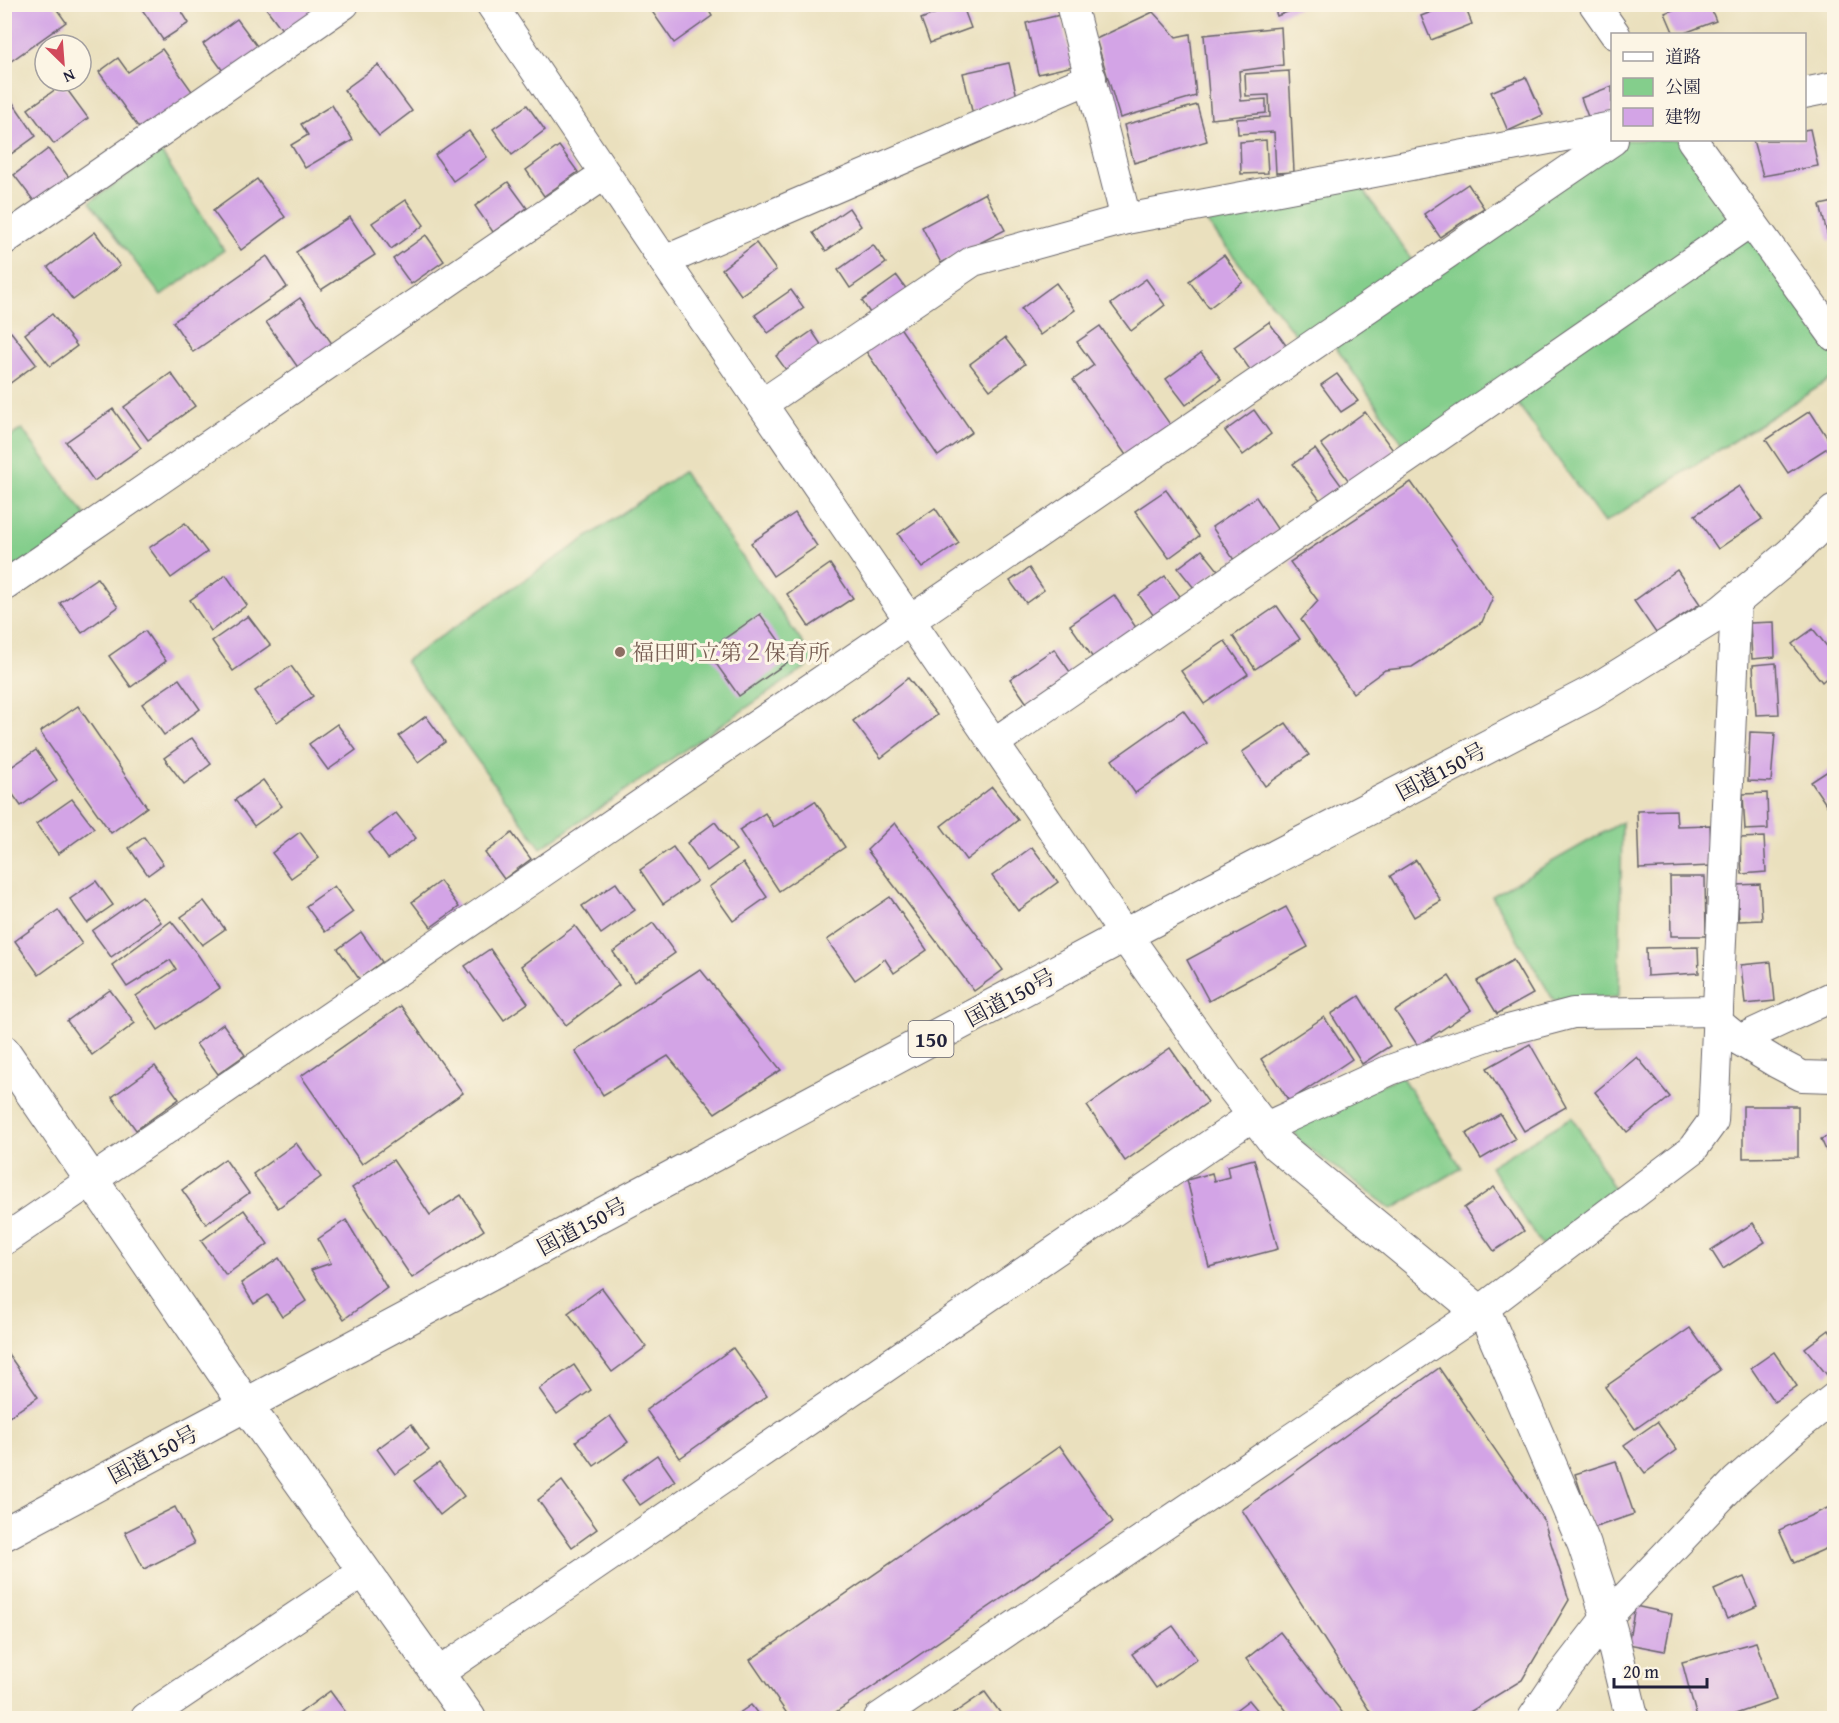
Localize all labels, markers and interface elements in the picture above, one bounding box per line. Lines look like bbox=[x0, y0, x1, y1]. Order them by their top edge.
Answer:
north arrow bbox=[33, 33, 93, 93]
legend bbox=[1611, 33, 1806, 141]
text: 道路 bbox=[1665, 43, 1701, 70]
text: N bbox=[59, 63, 79, 90]
text: 公園 bbox=[1665, 73, 1701, 100]
text: 建物 bbox=[1665, 103, 1701, 130]
place label: 福田町立第２保育所 bbox=[632, 636, 830, 668]
marker: 福田町立第２保育所 bbox=[613, 645, 627, 659]
street label: 国道150号 bbox=[1390, 734, 1492, 808]
street label: 国道150号 bbox=[959, 960, 1061, 1034]
road number: 150 bbox=[908, 1021, 954, 1057]
street label: 国道150号 bbox=[531, 1189, 633, 1263]
street label: 国道150号 bbox=[102, 1417, 204, 1491]
scale bar bbox=[1614, 1651, 1707, 1689]
text: 20 m bbox=[1623, 1658, 1659, 1685]

